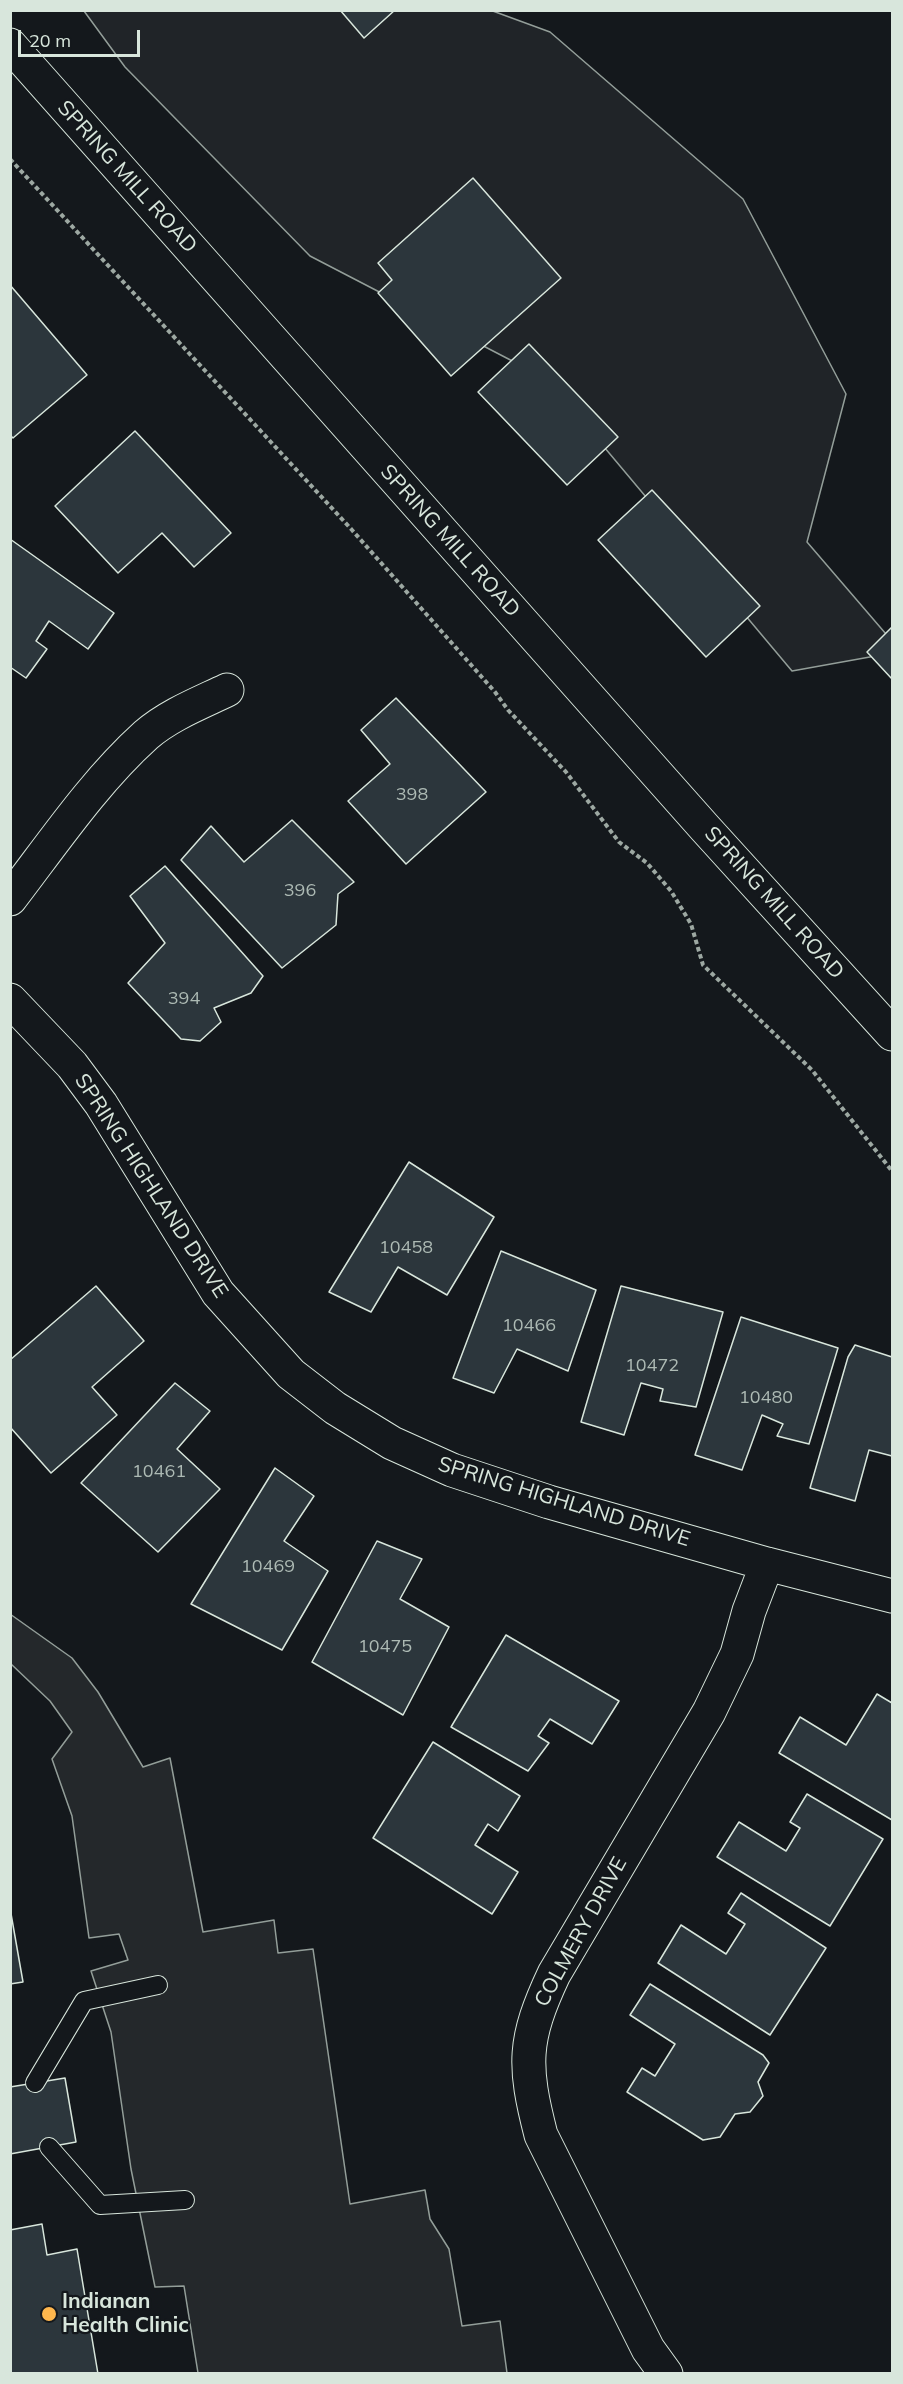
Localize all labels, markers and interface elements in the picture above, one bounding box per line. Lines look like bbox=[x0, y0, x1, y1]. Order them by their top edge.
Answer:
scale bar bbox=[21, 18, 142, 56]
text: 20 m bbox=[29, 29, 71, 52]
street label: SPRING MILL ROAD bbox=[52, 96, 202, 258]
street label: SPRING MILL ROAD bbox=[375, 460, 525, 622]
house number: 398 bbox=[396, 784, 428, 806]
street label: SPRING MILL ROAD bbox=[699, 822, 849, 984]
house number: 396 bbox=[284, 880, 316, 902]
house number: 394 bbox=[168, 988, 200, 1010]
street label: SPRING HIGHLAND DRIVE bbox=[69, 1069, 233, 1303]
house number: 10458 bbox=[379, 1237, 433, 1259]
house number: 10466 bbox=[502, 1315, 556, 1337]
house number: 10472 bbox=[625, 1355, 679, 1377]
house number: 10480 bbox=[739, 1387, 793, 1409]
street label: SPRING HIGHLAND DRIVE bbox=[435, 1452, 693, 1552]
house number: 10461 bbox=[132, 1461, 186, 1483]
house number: 10469 bbox=[241, 1556, 295, 1578]
house number: 10475 bbox=[358, 1636, 412, 1658]
street label: COLMERY DRIVE bbox=[529, 1853, 633, 2011]
place label: Indianan Health Clinic bbox=[62, 2289, 189, 2339]
marker: Indianan Health Clinic bbox=[40, 2305, 58, 2323]

